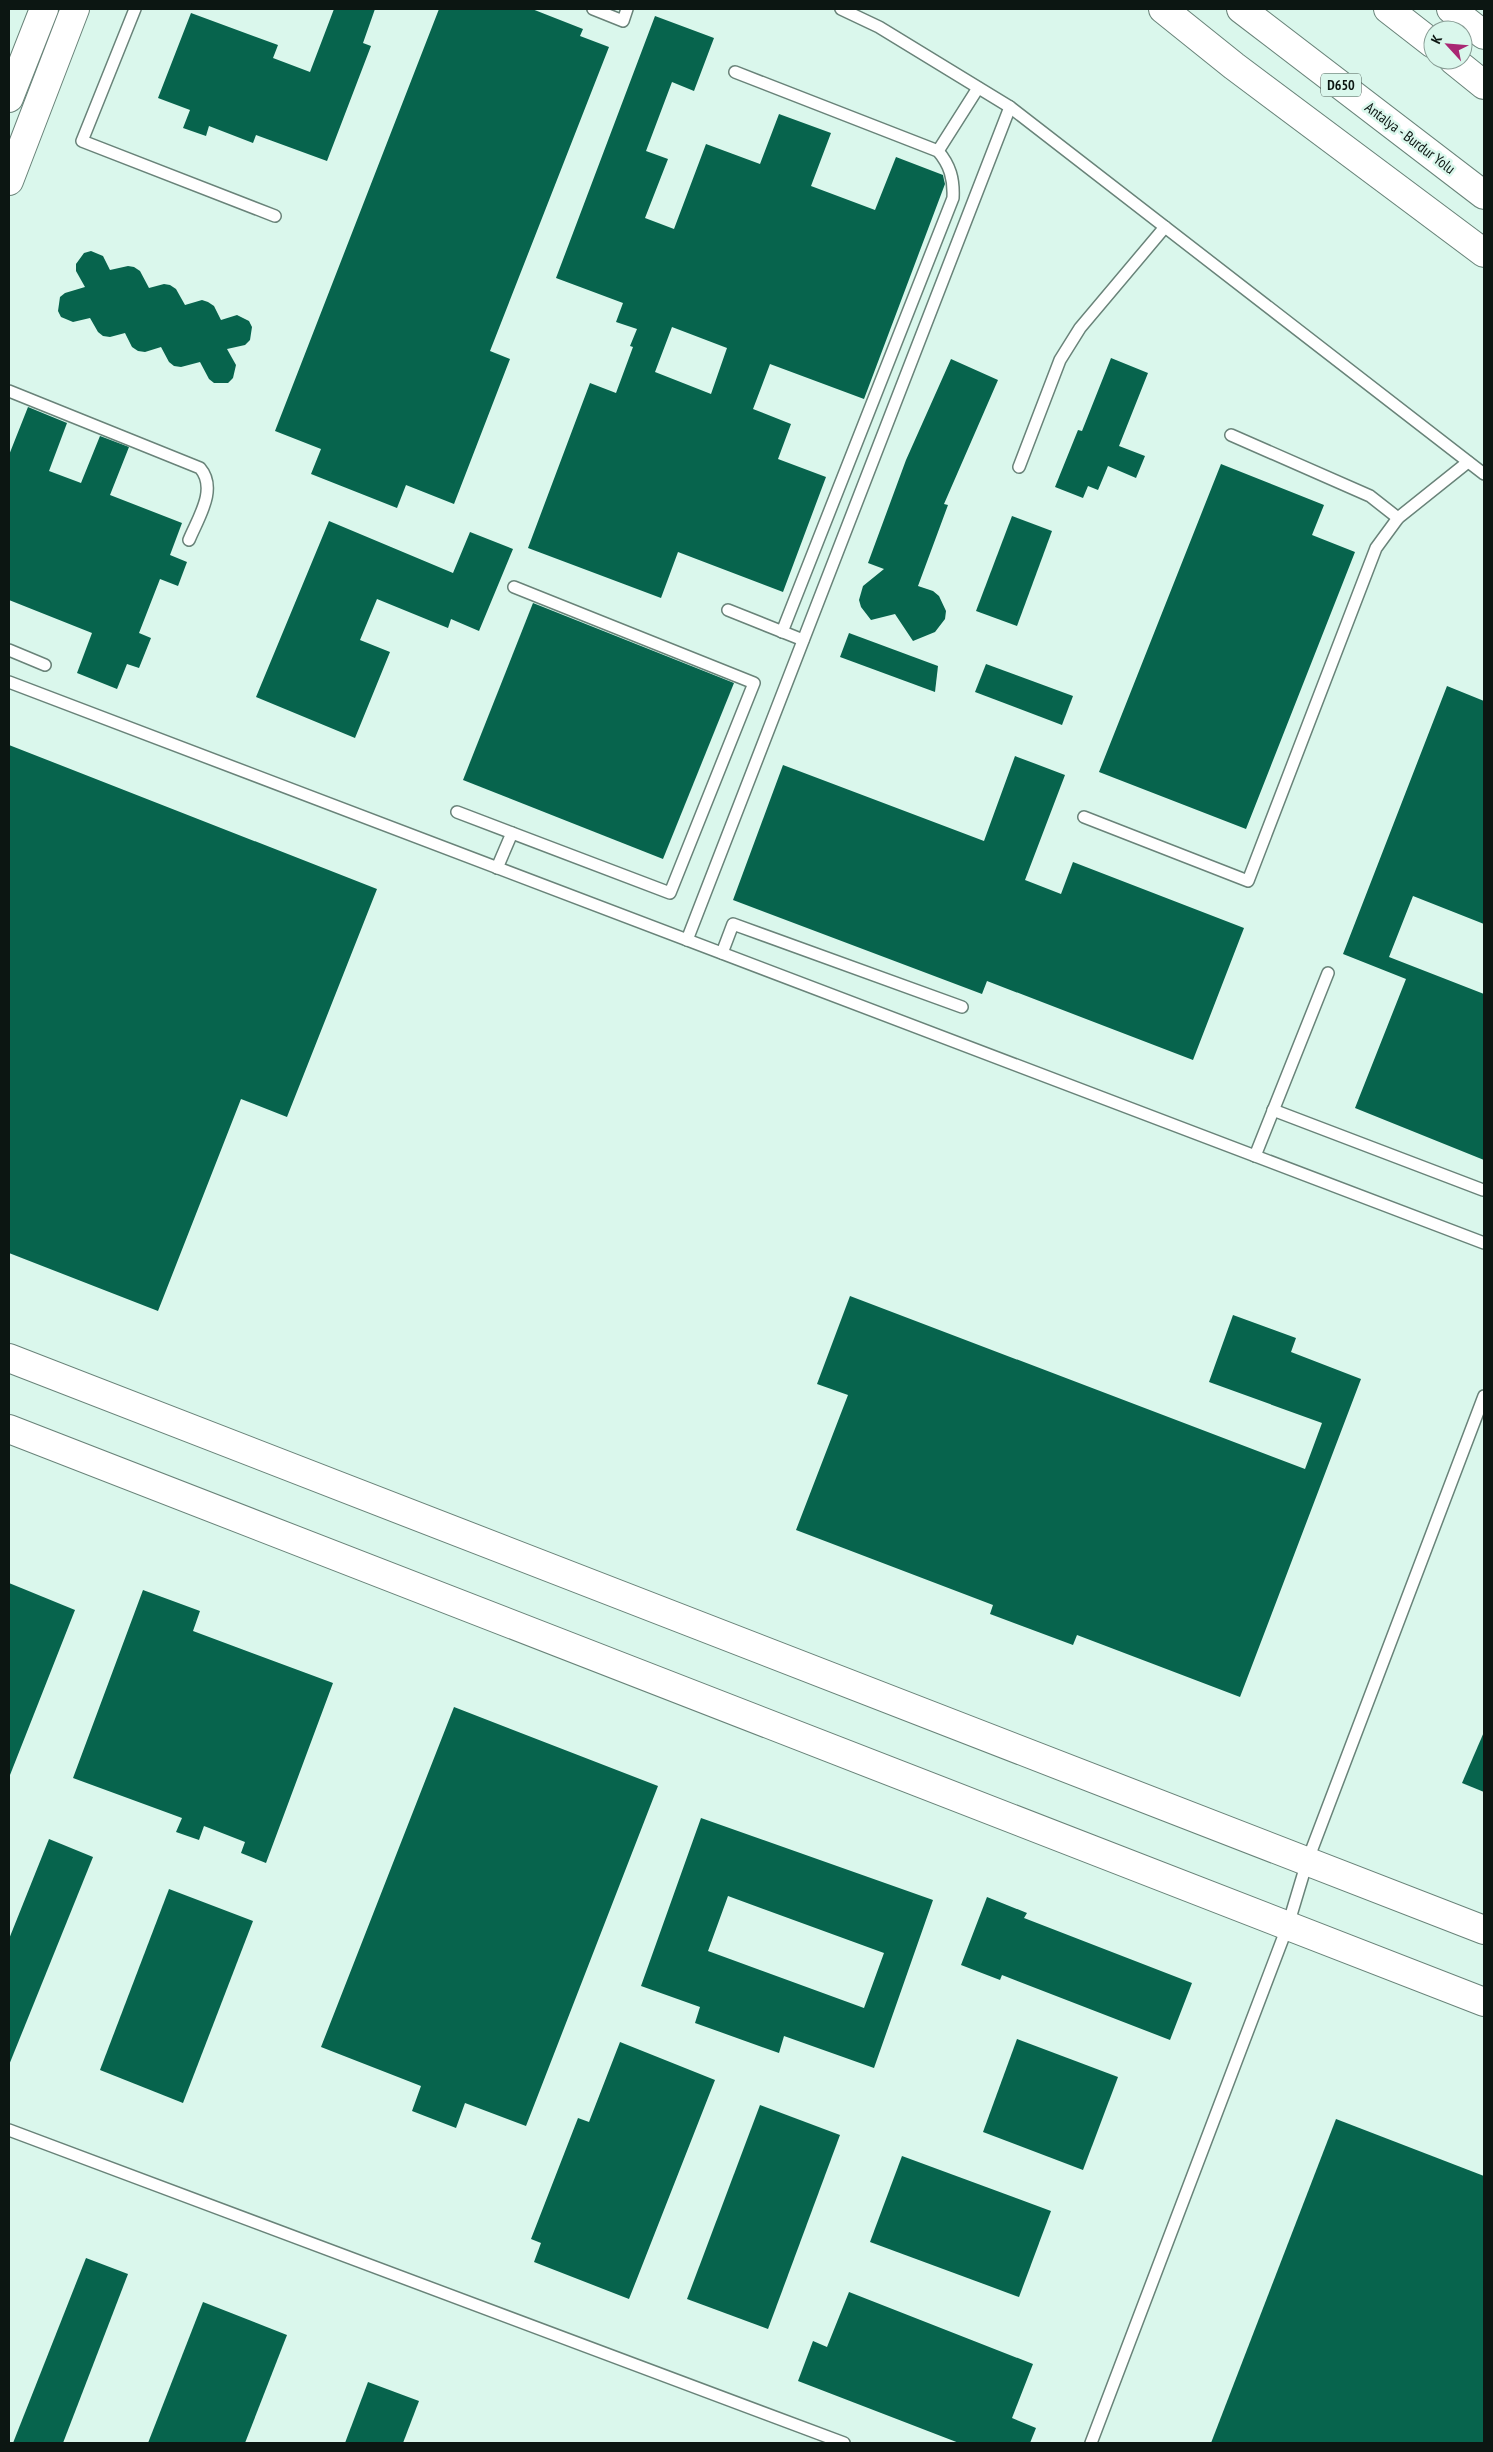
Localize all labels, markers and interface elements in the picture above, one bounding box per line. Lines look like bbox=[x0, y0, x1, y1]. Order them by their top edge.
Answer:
north arrow bbox=[1423, 20, 1473, 70]
text: K bbox=[1427, 31, 1446, 47]
road number: D650 bbox=[1321, 74, 1361, 96]
street label: Antalya - Burdur Yolu bbox=[1361, 97, 1459, 178]

